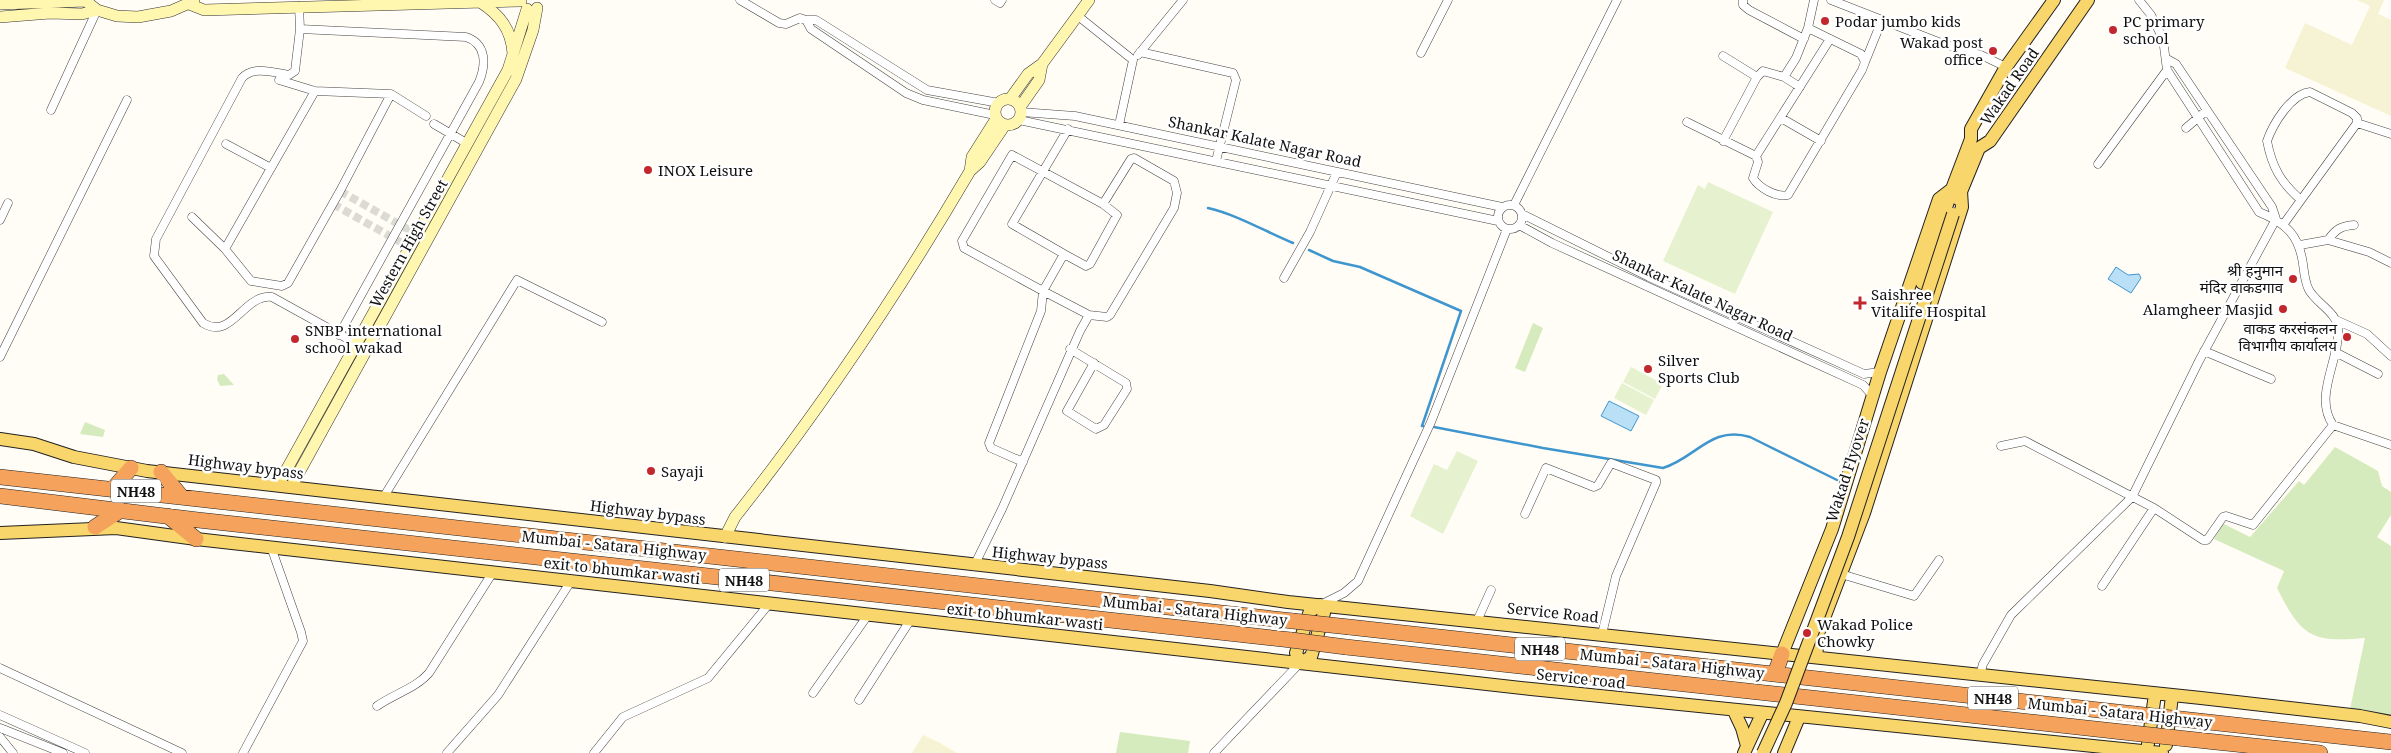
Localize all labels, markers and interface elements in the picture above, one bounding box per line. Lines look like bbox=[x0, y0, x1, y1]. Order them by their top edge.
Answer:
place label: Podar jumbo kids bbox=[1835, 11, 1961, 31]
place label: PC primary school bbox=[2123, 11, 2205, 48]
marker: Podar jumbo kids bbox=[1819, 15, 1831, 27]
marker: PC primary school bbox=[2107, 24, 2119, 36]
place label: Wakad post office bbox=[1900, 32, 1983, 69]
street label: Wakad Road bbox=[1975, 44, 2043, 128]
marker: Wakad post office bbox=[1987, 45, 1999, 57]
street label: Shankar Kalate Nagar Road bbox=[1167, 111, 1363, 171]
place label: INOX Leisure bbox=[658, 160, 753, 180]
marker: INOX Leisure bbox=[642, 164, 654, 176]
street label: Western High Street bbox=[364, 175, 452, 311]
street label: Shankar Kalate Nagar Road bbox=[1610, 244, 1796, 346]
place label: श्री हनुमान मंदिर वाकडगाव bbox=[2200, 260, 2284, 297]
marker: श्री हनुमान मंदिर वाकडगाव bbox=[2287, 273, 2299, 285]
place label: Saishree Vitalife Hospital bbox=[1871, 284, 1987, 321]
marker: Saishree Vitalife Hospital bbox=[1853, 296, 1867, 310]
place label: Alamgheer Masjid bbox=[2143, 299, 2273, 319]
marker: Alamgheer Masjid bbox=[2277, 303, 2289, 315]
place label: वाकड करसंकलन विभागीय कार्यालय bbox=[2239, 318, 2338, 355]
place label: SNBP international school wakad bbox=[305, 320, 442, 357]
marker: वाकड करसंकलन विभागीय कार्यालय bbox=[2341, 331, 2353, 343]
marker: SNBP international school wakad bbox=[289, 333, 301, 345]
place label: Silver Sports Club bbox=[1658, 350, 1740, 387]
marker: Silver Sports Club bbox=[1642, 363, 1654, 375]
street label: Wakad Flyover bbox=[1821, 416, 1873, 524]
street label: Highway bypass bbox=[187, 449, 305, 483]
place label: Sayaji bbox=[661, 461, 704, 481]
marker: Sayaji bbox=[645, 465, 657, 477]
road number: NH48 bbox=[111, 480, 161, 502]
street label: Highway bypass bbox=[589, 495, 707, 529]
street label: Mumbai - Satara Highway bbox=[520, 525, 708, 565]
street label: Highway bypass bbox=[991, 541, 1109, 573]
street label: exit to bhumkar wasti bbox=[543, 552, 701, 588]
road number: NH48 bbox=[719, 568, 769, 592]
street label: Mumbai - Satara Highway bbox=[1101, 590, 1289, 630]
street label: Service Road bbox=[1506, 597, 1600, 627]
street label: exit to bhumkar wasti bbox=[946, 598, 1104, 634]
place label: Wakad Police Chowky bbox=[1817, 614, 1913, 651]
marker: Wakad Police Chowky bbox=[1801, 627, 1813, 639]
road number: NH48 bbox=[1515, 638, 1565, 661]
street label: Mumbai - Satara Highway bbox=[1578, 643, 1766, 683]
street label: Service road bbox=[1535, 663, 1627, 693]
road number: NH48 bbox=[1968, 686, 2018, 710]
street label: Mumbai - Satara Highway bbox=[2026, 692, 2214, 732]

